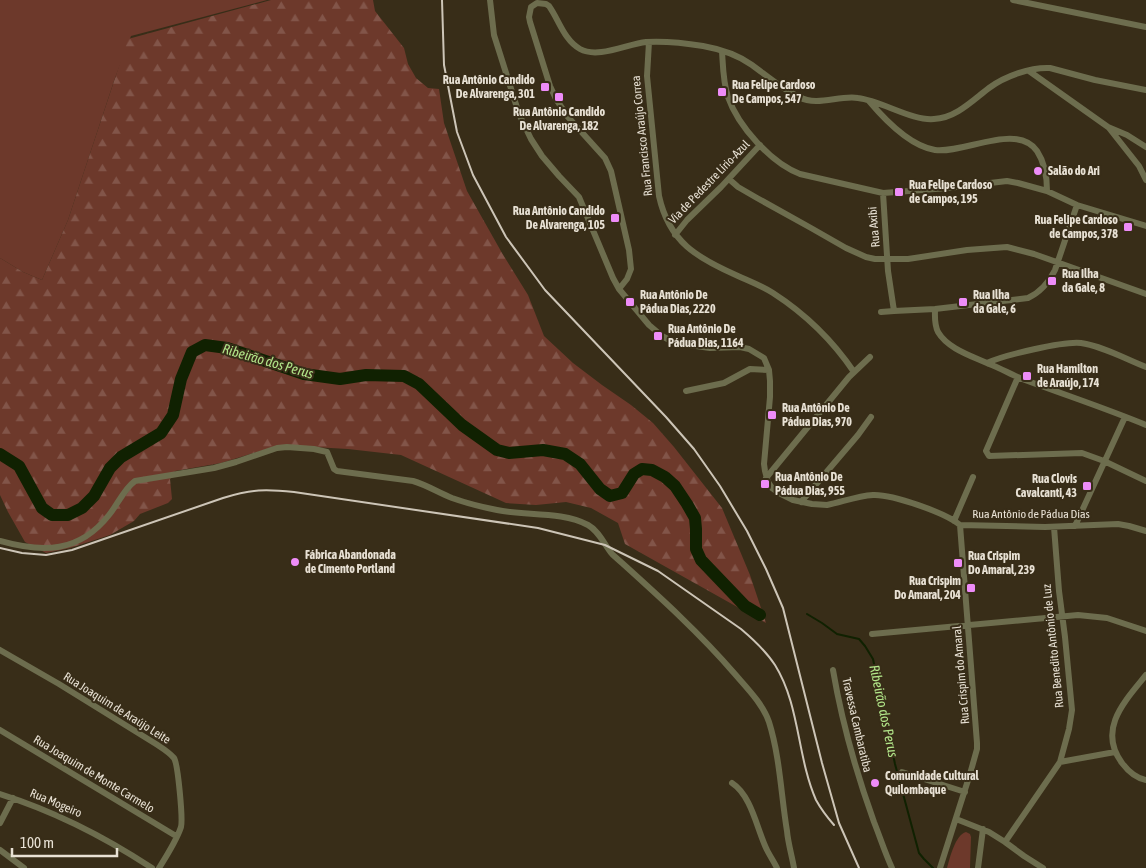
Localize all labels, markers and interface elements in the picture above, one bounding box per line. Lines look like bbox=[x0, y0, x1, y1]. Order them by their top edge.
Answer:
place label: Rua Antônio Candido De Alvarenga, 301 bbox=[443, 73, 535, 101]
street label: Rua Francisco Araújo Correa bbox=[629, 75, 655, 197]
place label: Rua Felipe Cardoso De Campos, 547 bbox=[732, 78, 816, 106]
marker: Rua Antônio Candido De Alvarenga, 301 bbox=[539, 81, 551, 93]
marker: Rua Felipe Cardoso De Campos, 547 bbox=[716, 86, 728, 98]
marker: Rua Antônio Candido De Alvarenga, 182 bbox=[553, 91, 565, 103]
place label: Rua Antônio Candido De Alvarenga, 182 bbox=[513, 105, 605, 133]
street label: Via de Pedestre Lírio-Azul bbox=[665, 137, 753, 227]
place label: Salão do Ari bbox=[1048, 164, 1100, 178]
marker: Salão do Ari bbox=[1032, 165, 1044, 177]
place label: Rua Felipe Cardoso de Campos, 195 bbox=[909, 178, 993, 206]
marker: Rua Felipe Cardoso de Campos, 195 bbox=[893, 186, 905, 198]
place label: Rua Antônio Candido De Alvarenga, 105 bbox=[513, 204, 605, 232]
street label: Rua Axibi bbox=[865, 206, 883, 248]
marker: Rua Antônio Candido De Alvarenga, 105 bbox=[609, 212, 621, 224]
place label: Rua Felipe Cardoso de Campos, 378 bbox=[1034, 213, 1118, 241]
marker: Rua Felipe Cardoso de Campos, 378 bbox=[1122, 221, 1134, 233]
place label: Rua Ilha da Gale, 8 bbox=[1062, 267, 1105, 295]
marker: Rua Ilha da Gale, 8 bbox=[1046, 275, 1058, 287]
place label: Rua Antônio De Pádua Dias, 2220 bbox=[640, 288, 716, 316]
place label: Rua Ilha da Gale, 6 bbox=[973, 288, 1016, 316]
marker: Rua Antônio De Pádua Dias, 2220 bbox=[624, 296, 636, 308]
marker: Rua Ilha da Gale, 6 bbox=[957, 296, 969, 308]
place label: Rua Antônio De Pádua Dias, 1164 bbox=[668, 322, 744, 350]
marker: Rua Antônio De Pádua Dias, 1164 bbox=[652, 330, 664, 342]
water label: Ribeirão dos Perus bbox=[221, 340, 316, 382]
place label: Rua Hamilton de Araújo, 174 bbox=[1037, 362, 1100, 390]
marker: Rua Hamilton de Araújo, 174 bbox=[1021, 370, 1033, 382]
place label: Rua Antônio De Pádua Dias, 970 bbox=[782, 401, 852, 429]
marker: Rua Antônio De Pádua Dias, 970 bbox=[766, 409, 778, 421]
place label: Rua Antônio De Pádua Dias, 955 bbox=[775, 470, 845, 498]
place label: Rua Clovis Cavalcanti, 43 bbox=[1015, 472, 1078, 500]
marker: Rua Antônio De Pádua Dias, 955 bbox=[759, 478, 771, 490]
marker: Rua Clovis Cavalcanti, 43 bbox=[1081, 480, 1093, 492]
street label: Rua Antônio de Pádua Dias bbox=[972, 507, 1090, 521]
place label: Fábrica Abandonada de Cimento Portland bbox=[305, 548, 396, 576]
place label: Rua Crispim Do Amaral, 239 bbox=[968, 549, 1035, 577]
marker: Fábrica Abandonada de Cimento Portland bbox=[289, 556, 301, 568]
marker: Rua Crispim Do Amaral, 239 bbox=[952, 557, 964, 569]
place label: Rua Crispim Do Amaral, 204 bbox=[894, 574, 961, 602]
marker: Rua Crispim Do Amaral, 204 bbox=[965, 582, 977, 594]
street label: Rua Benedito Antônio de Luz bbox=[1039, 583, 1066, 709]
street label: Rua Crispim do Amaral bbox=[950, 624, 972, 725]
water label: Ribeirão dos Perus bbox=[866, 663, 902, 759]
street label: Rua Joaquim de Araújo Leite bbox=[61, 669, 173, 747]
street label: Travessa Cambaratiba bbox=[839, 676, 875, 774]
street label: Rua Joaquim de Monte Carmelo bbox=[31, 732, 157, 816]
place label: Comunidade Cultural Quilombaque bbox=[885, 769, 980, 797]
marker: Comunidade Cultural Quilombaque bbox=[869, 777, 881, 789]
street label: Rua Mogeiro bbox=[28, 786, 84, 820]
scale bar bbox=[12, 826, 118, 858]
text: 100 m bbox=[20, 834, 54, 851]

